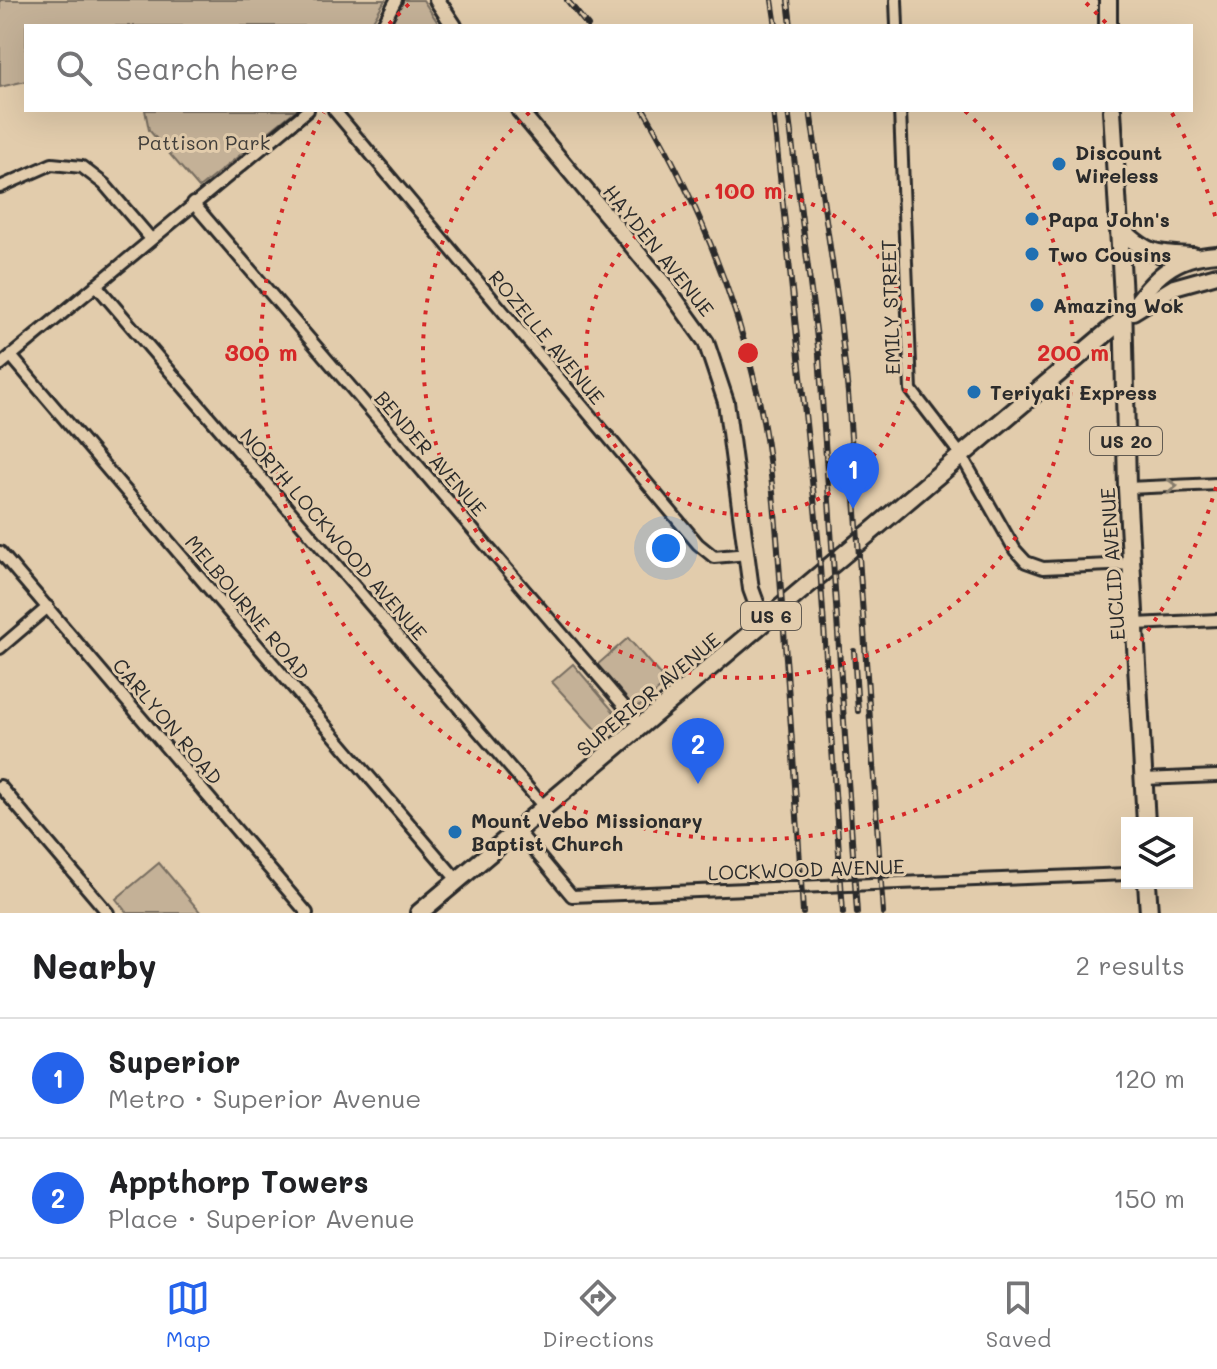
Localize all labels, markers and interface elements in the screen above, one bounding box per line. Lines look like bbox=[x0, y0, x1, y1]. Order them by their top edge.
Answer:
search box bbox=[24, 24, 1193, 112]
icon: search bbox=[52, 46, 96, 90]
text: Search here bbox=[116, 48, 299, 88]
park label: Pattison Park bbox=[138, 129, 270, 155]
place label: Discount Wireless bbox=[1075, 139, 1162, 188]
marker: Discount Wireless bbox=[1050, 155, 1068, 173]
text: 100 m bbox=[713, 174, 783, 205]
street label: HAYDEN AVENUE bbox=[598, 179, 720, 321]
place label: Papa John's bbox=[1048, 206, 1170, 232]
marker: Papa John's bbox=[1023, 210, 1041, 228]
street label: EMILY STREET bbox=[875, 239, 905, 375]
place label: Two Cousins bbox=[1048, 241, 1171, 267]
marker: Two Cousins bbox=[1023, 245, 1041, 263]
street label: ROZELLE AVENUE bbox=[483, 265, 611, 409]
place label: Amazing Wok bbox=[1053, 292, 1184, 318]
marker: Amazing Wok bbox=[1028, 296, 1046, 314]
text: 300 m bbox=[225, 336, 297, 367]
text: 200 m bbox=[1037, 336, 1109, 367]
centre of rings bbox=[734, 339, 762, 367]
place label: Teriyaki Express bbox=[990, 379, 1157, 405]
marker: Teriyaki Express bbox=[965, 383, 983, 401]
street label: BENDER AVENUE bbox=[369, 385, 493, 521]
street label: NORTH LOCKWOOD AVENUE bbox=[235, 423, 433, 645]
road number: US 20 bbox=[1090, 427, 1162, 455]
pin: 1 bbox=[827, 443, 879, 509]
one-way arrow bbox=[1166, 478, 1179, 495]
street label: EUCLID AVENUE bbox=[1094, 487, 1130, 641]
your location bbox=[646, 528, 686, 568]
street label: MELBOURNE ROAD bbox=[180, 529, 316, 685]
road number: US 6 bbox=[741, 602, 801, 630]
street label: SUPERIOR AVENUE bbox=[571, 626, 725, 762]
street label: CARLYON ROAD bbox=[107, 652, 229, 790]
pin: 2 bbox=[672, 718, 724, 784]
place label: Mount Vebo Missionary Baptist Church bbox=[471, 807, 703, 856]
map controls bbox=[1121, 817, 1193, 889]
button: layers bbox=[1121, 817, 1193, 889]
marker: Mount Vebo Missionary Baptist Church bbox=[446, 823, 464, 841]
street label: LOCKWOOD AVENUE bbox=[707, 853, 905, 885]
text: Nearby bbox=[32, 943, 157, 988]
text: 2 results bbox=[1076, 948, 1185, 982]
text: Superior bbox=[108, 1041, 240, 1081]
text: 1 bbox=[52, 1061, 64, 1095]
text: 120 m bbox=[1114, 1061, 1185, 1095]
text: Metro · Superior Avenue bbox=[108, 1081, 421, 1115]
text: Appthorp Towers bbox=[108, 1161, 369, 1201]
text: 2 bbox=[51, 1181, 65, 1215]
text: 150 m bbox=[1113, 1181, 1185, 1215]
text: Place · Superior Avenue bbox=[108, 1201, 415, 1235]
tab: Map bbox=[166, 1276, 211, 1353]
tab: Directions bbox=[542, 1276, 654, 1353]
tab: Saved bbox=[986, 1276, 1051, 1353]

